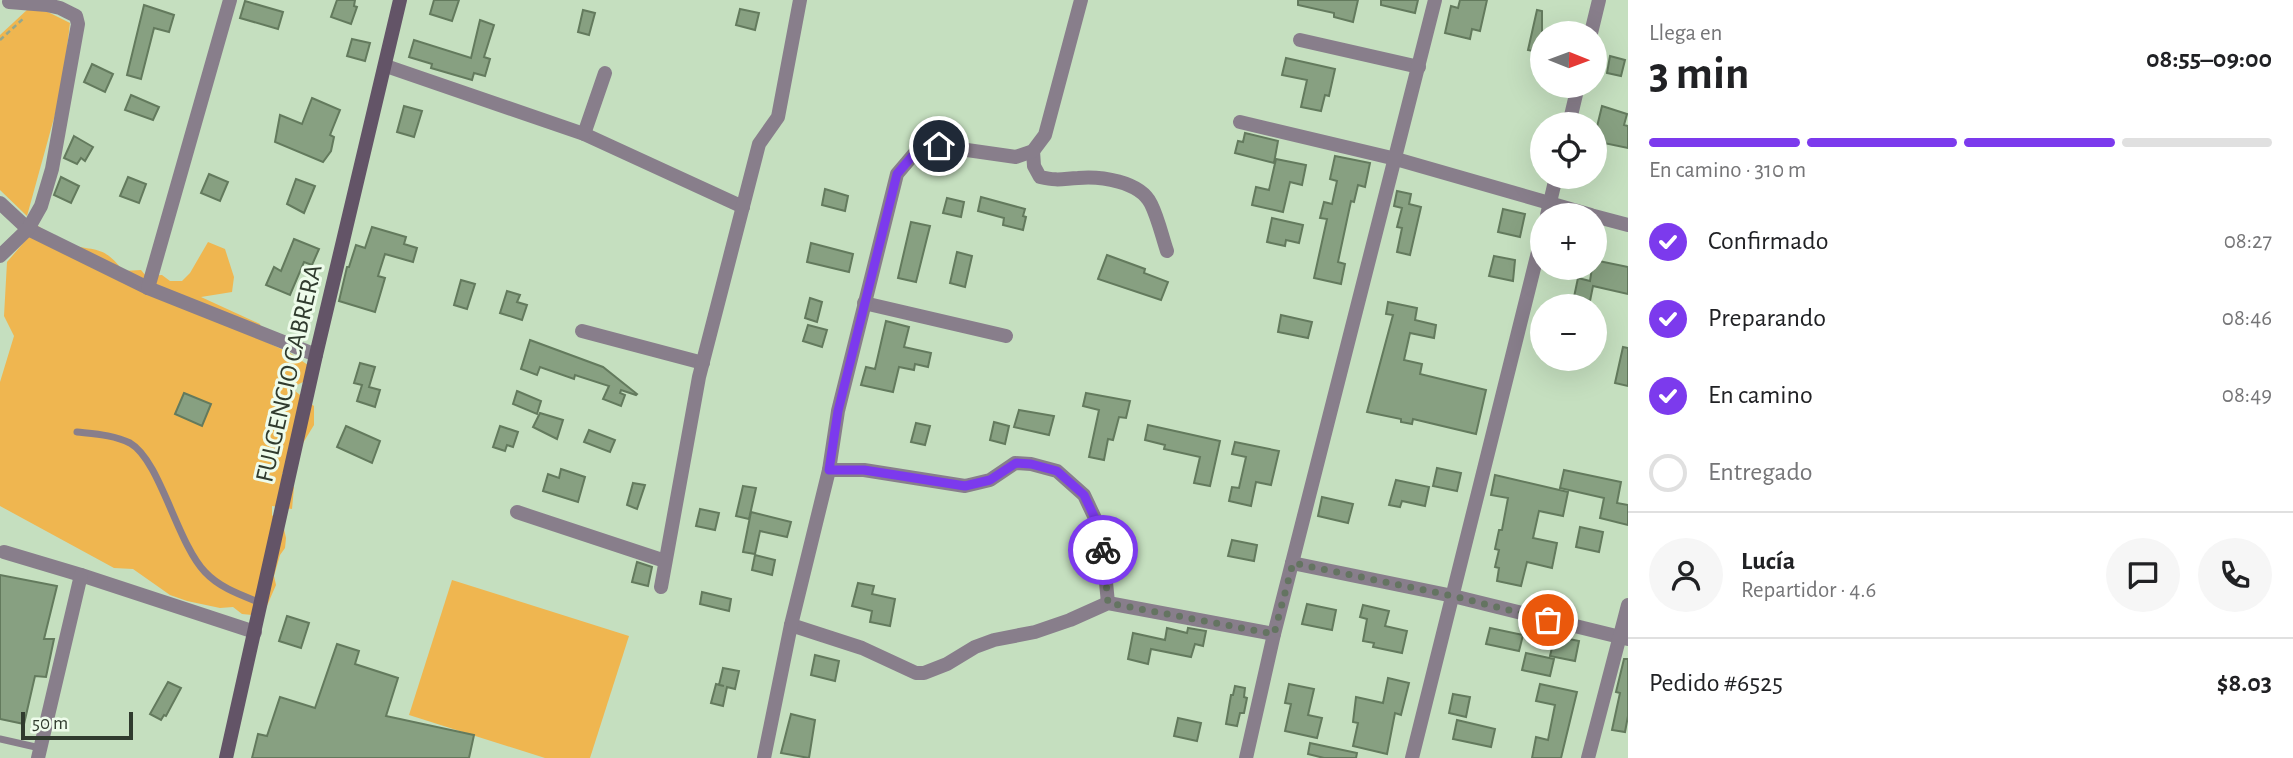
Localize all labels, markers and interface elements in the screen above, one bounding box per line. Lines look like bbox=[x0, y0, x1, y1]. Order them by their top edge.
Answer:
north arrow bbox=[1530, 21, 1606, 98]
map controls bbox=[1530, 21, 1607, 371]
text: Llega en bbox=[1649, 22, 1722, 45]
text: 08:55–09:00 bbox=[2146, 46, 2272, 72]
text: 3 min bbox=[1649, 51, 1749, 97]
button: locate bbox=[1530, 112, 1607, 189]
pin bbox=[909, 116, 969, 176]
icon: home bbox=[920, 127, 958, 165]
text: En camino · 310 m bbox=[1649, 159, 1806, 182]
button: + bbox=[1530, 203, 1607, 280]
icon: check bbox=[1649, 223, 1687, 261]
text: Confirmado bbox=[1708, 228, 1829, 254]
text: 08:27 bbox=[2224, 230, 2272, 253]
street label: FULGENCIO CABRERA bbox=[251, 262, 327, 485]
button: − bbox=[1530, 294, 1607, 371]
icon: check bbox=[1649, 300, 1687, 338]
text: Preparando bbox=[1708, 305, 1826, 331]
text: 08:46 bbox=[2222, 307, 2272, 330]
icon: check bbox=[1649, 377, 1687, 415]
text: En camino bbox=[1708, 382, 1813, 408]
text: 08:49 bbox=[2222, 384, 2272, 407]
text: Entregado bbox=[1708, 459, 1813, 485]
courier bbox=[1068, 515, 1138, 585]
icon: bike bbox=[1084, 531, 1122, 569]
button: person bbox=[1649, 538, 1723, 612]
button: chat bbox=[2106, 538, 2180, 612]
button: phone bbox=[2198, 538, 2272, 612]
text: Lucía bbox=[1741, 548, 1795, 574]
text: Repartidor · 4.6 bbox=[1741, 579, 1876, 602]
pin bbox=[1518, 590, 1578, 650]
icon: bag bbox=[1529, 601, 1567, 639]
text: Pedido #6525 bbox=[1649, 670, 1783, 696]
text: $8.03 bbox=[2217, 670, 2272, 696]
scale bar bbox=[21, 709, 133, 741]
text: 50 m bbox=[32, 714, 68, 733]

